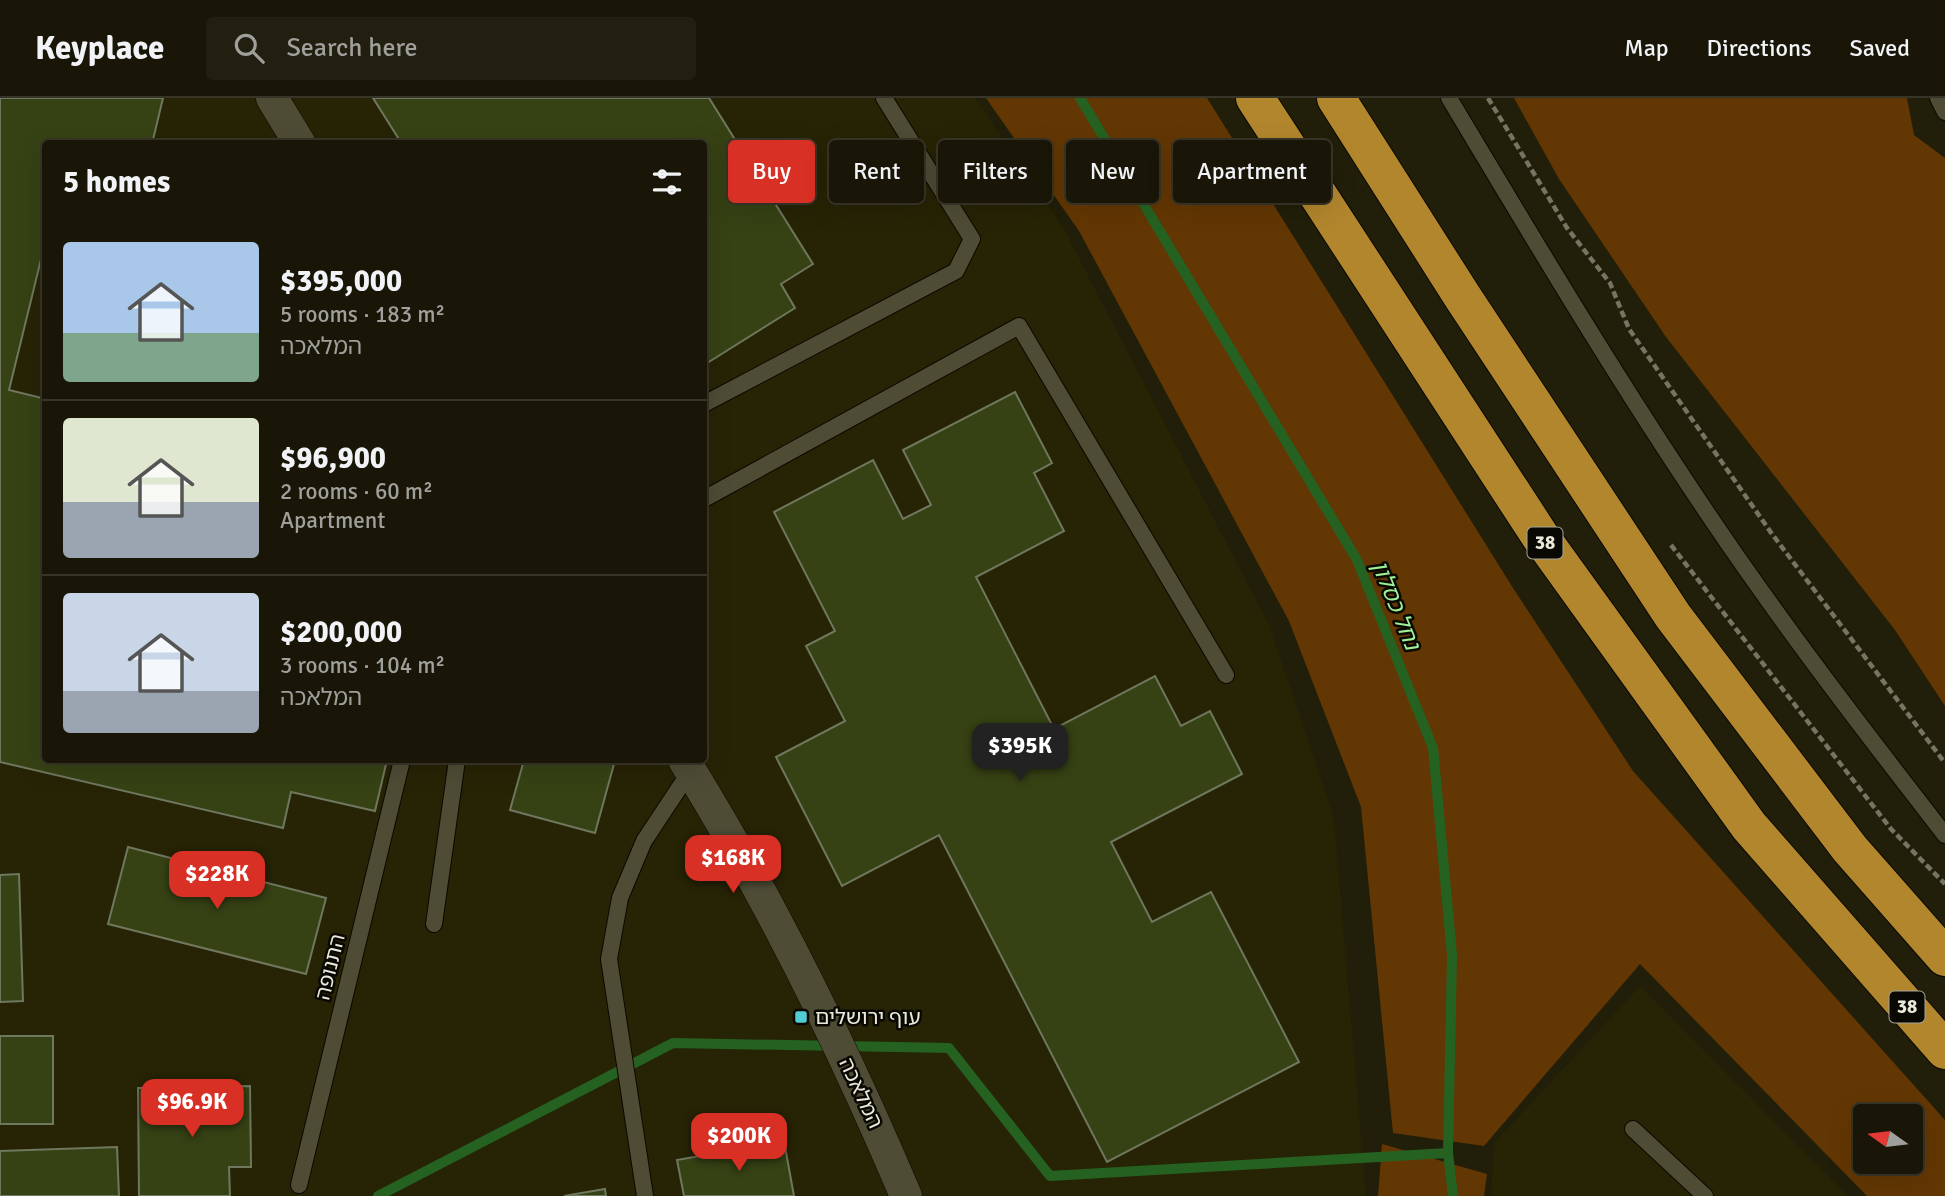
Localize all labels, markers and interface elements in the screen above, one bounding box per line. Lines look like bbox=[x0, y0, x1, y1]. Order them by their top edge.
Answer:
search box bbox=[206, 17, 696, 80]
text: Keyplace bbox=[35, 28, 164, 69]
icon: search bbox=[230, 29, 268, 67]
text: Search here bbox=[286, 32, 418, 64]
text: Map bbox=[1624, 33, 1669, 63]
text: Directions bbox=[1707, 33, 1812, 63]
text: Saved bbox=[1850, 33, 1910, 63]
chip: Buy bbox=[728, 140, 815, 203]
chip: Rent bbox=[829, 140, 924, 203]
chip: Filters bbox=[938, 140, 1052, 203]
chip: New bbox=[1066, 140, 1159, 203]
chip: Apartment bbox=[1173, 140, 1331, 203]
icon: filters bbox=[648, 163, 686, 201]
text: 5 homes bbox=[63, 164, 170, 201]
text: $395,000 bbox=[280, 263, 402, 300]
icon: home bbox=[119, 270, 203, 354]
text: 5 rooms · 183 m² bbox=[280, 300, 445, 329]
text: המלאכה bbox=[280, 332, 362, 361]
text: $96,900 bbox=[280, 440, 386, 477]
icon: home bbox=[119, 446, 203, 530]
text: 2 rooms · 60 m² bbox=[280, 477, 433, 506]
text: Apartment bbox=[280, 506, 385, 535]
road number: 38 bbox=[1528, 528, 1562, 558]
water label: נחל כסלון bbox=[1365, 556, 1428, 656]
text: $200,000 bbox=[280, 614, 402, 651]
icon: home bbox=[119, 621, 203, 705]
text: 3 rooms · 104 m² bbox=[280, 651, 445, 680]
text: המלאכה bbox=[280, 683, 362, 712]
pin: $395K bbox=[971, 724, 1069, 783]
text: $395K bbox=[988, 731, 1052, 760]
pin: $168K bbox=[684, 836, 782, 895]
text: $168K bbox=[701, 843, 765, 872]
pin: $228K bbox=[168, 852, 266, 911]
text: $228K bbox=[185, 859, 249, 888]
street label: התנופה bbox=[309, 931, 351, 1003]
road number: 38 bbox=[1890, 992, 1924, 1023]
place label: עוף ירושלים bbox=[815, 1004, 921, 1030]
marker: עוף ירושלים bbox=[793, 1009, 809, 1025]
street label: המלאכה bbox=[833, 1053, 889, 1133]
pin: $96.9K bbox=[135, 1080, 249, 1139]
text: $96.9K bbox=[157, 1087, 227, 1116]
north arrow bbox=[1853, 1104, 1923, 1174]
map controls bbox=[1853, 1104, 1923, 1174]
pin: $200K bbox=[690, 1114, 788, 1173]
text: $200K bbox=[707, 1121, 771, 1150]

